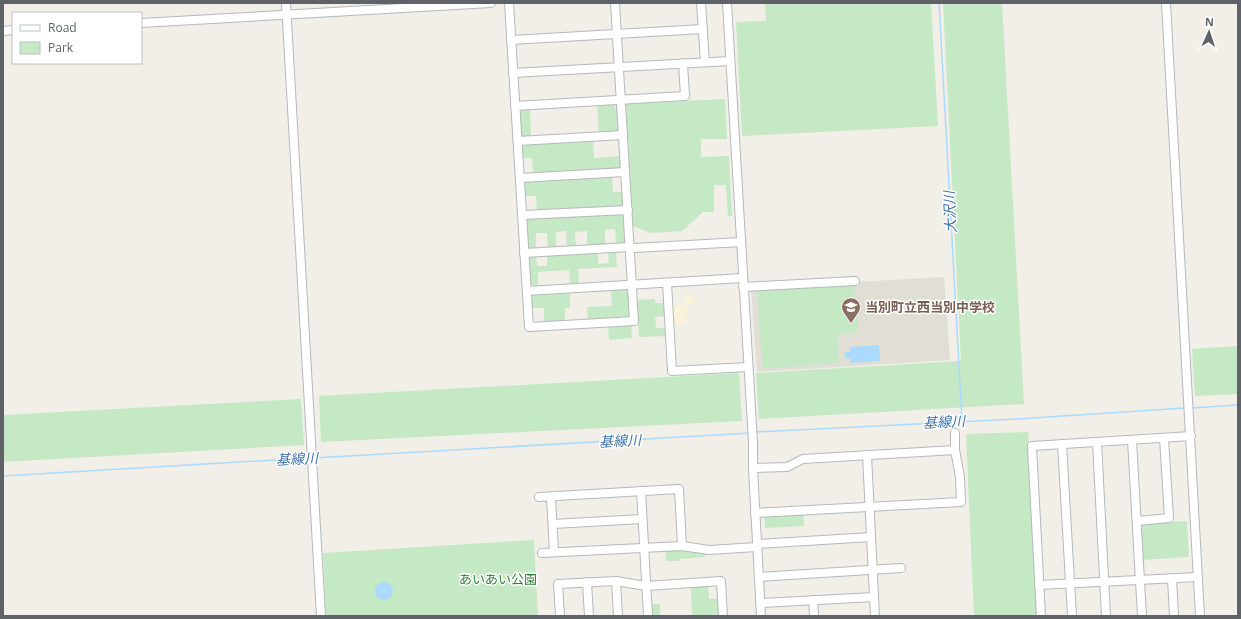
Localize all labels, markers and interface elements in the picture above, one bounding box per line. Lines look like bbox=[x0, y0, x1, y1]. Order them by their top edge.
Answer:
legend bbox=[12, 12, 142, 64]
north arrow bbox=[1189, 12, 1229, 52]
text: N bbox=[1205, 14, 1214, 29]
text: Road bbox=[48, 19, 77, 36]
text: Park bbox=[48, 39, 74, 56]
water label: 大沢川 bbox=[939, 189, 960, 233]
school or university icon: 当別町立西当別中学校 bbox=[840, 296, 862, 324]
place label: 当別町立西当別中学校 bbox=[865, 298, 995, 316]
water label: 基線川 bbox=[923, 411, 967, 432]
water label: 基線川 bbox=[599, 430, 643, 451]
water label: 基線川 bbox=[276, 448, 320, 469]
park label: あいあい公園 bbox=[459, 570, 537, 588]

